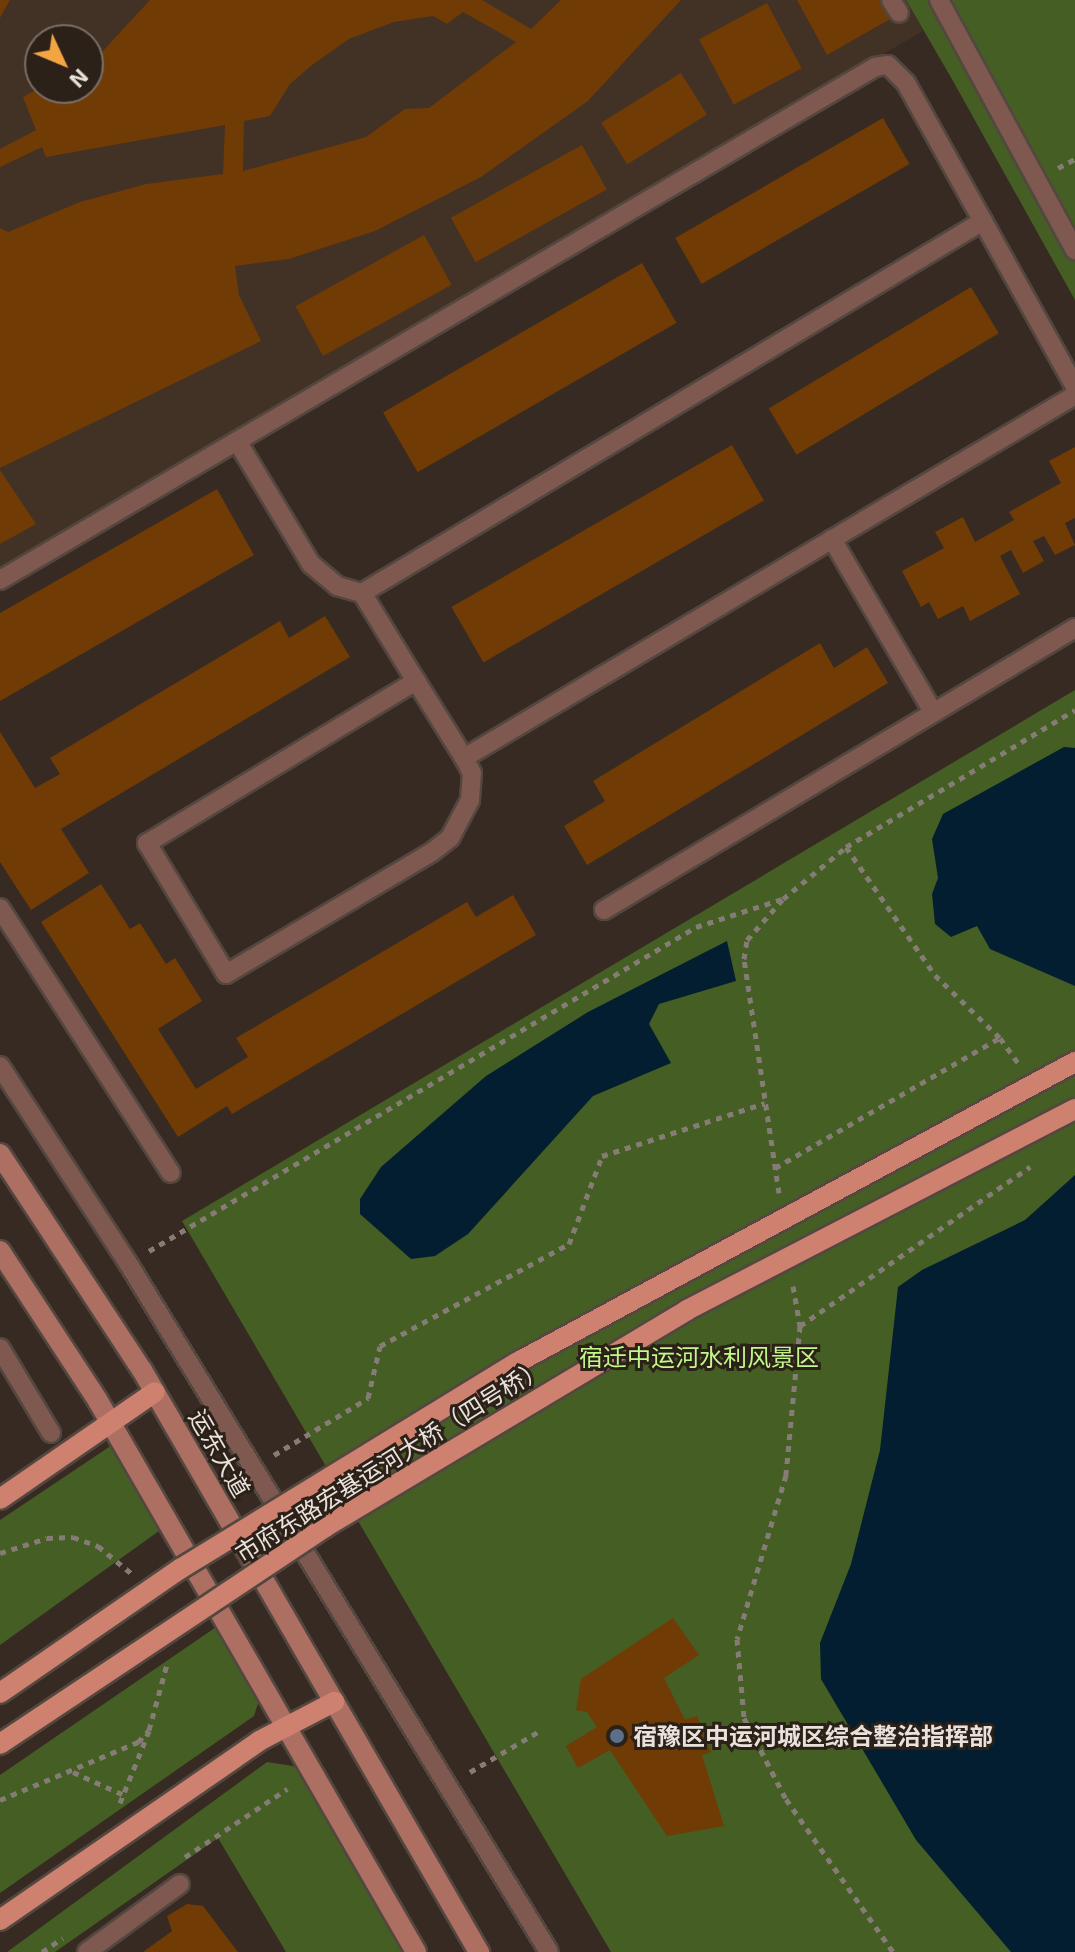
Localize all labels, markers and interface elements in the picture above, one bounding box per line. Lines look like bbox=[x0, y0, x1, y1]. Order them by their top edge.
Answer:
north arrow bbox=[24, 24, 104, 104]
text: N bbox=[65, 65, 95, 94]
park label: 宿迁中运河水利风景区 bbox=[579, 1343, 819, 1371]
street label: 市府东路宏基运河大桥（四号桥） bbox=[230, 1352, 550, 1568]
street label: 运东大道 bbox=[184, 1404, 256, 1502]
place label: 宿豫区中运河城区综合整治指挥部 bbox=[633, 1722, 993, 1750]
marker: 宿豫区中运河城区综合整治指挥部 bbox=[608, 1727, 626, 1745]

